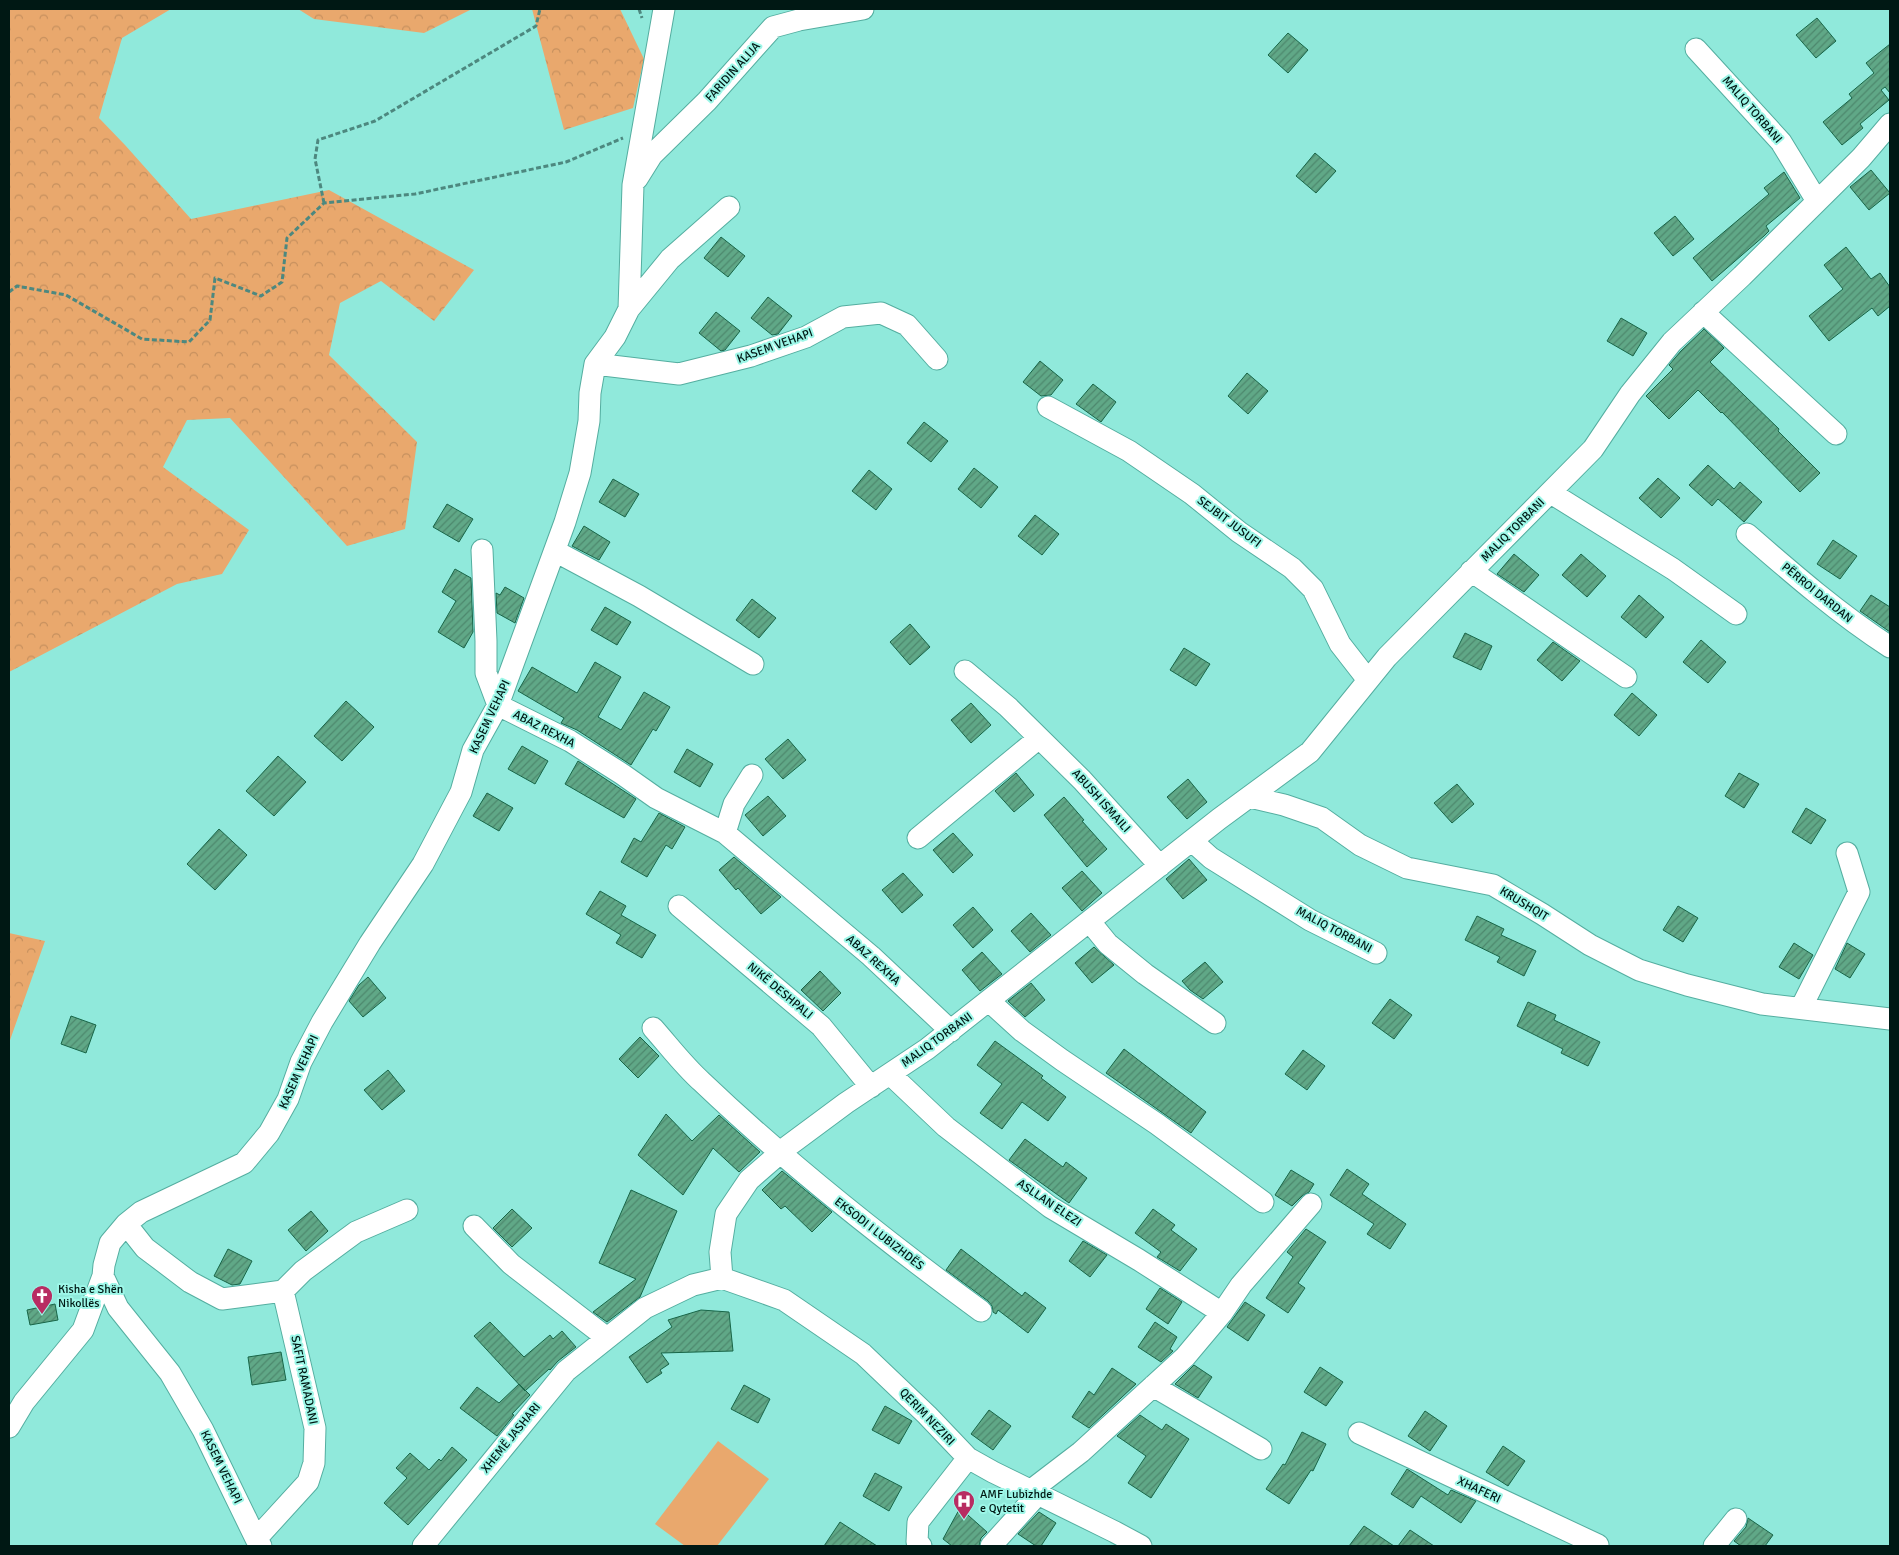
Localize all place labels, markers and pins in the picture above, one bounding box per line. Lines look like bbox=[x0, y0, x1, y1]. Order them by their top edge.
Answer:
place label: Kisha e Shën Nikollës bbox=[58, 1282, 123, 1311]
church icon: Kisha e Shën Nikollës bbox=[30, 1284, 54, 1315]
place label: AMF Lubizhde e Qytetit bbox=[980, 1487, 1052, 1516]
hospital icon: AMF Lubizhde e Qytetit bbox=[952, 1489, 976, 1520]

